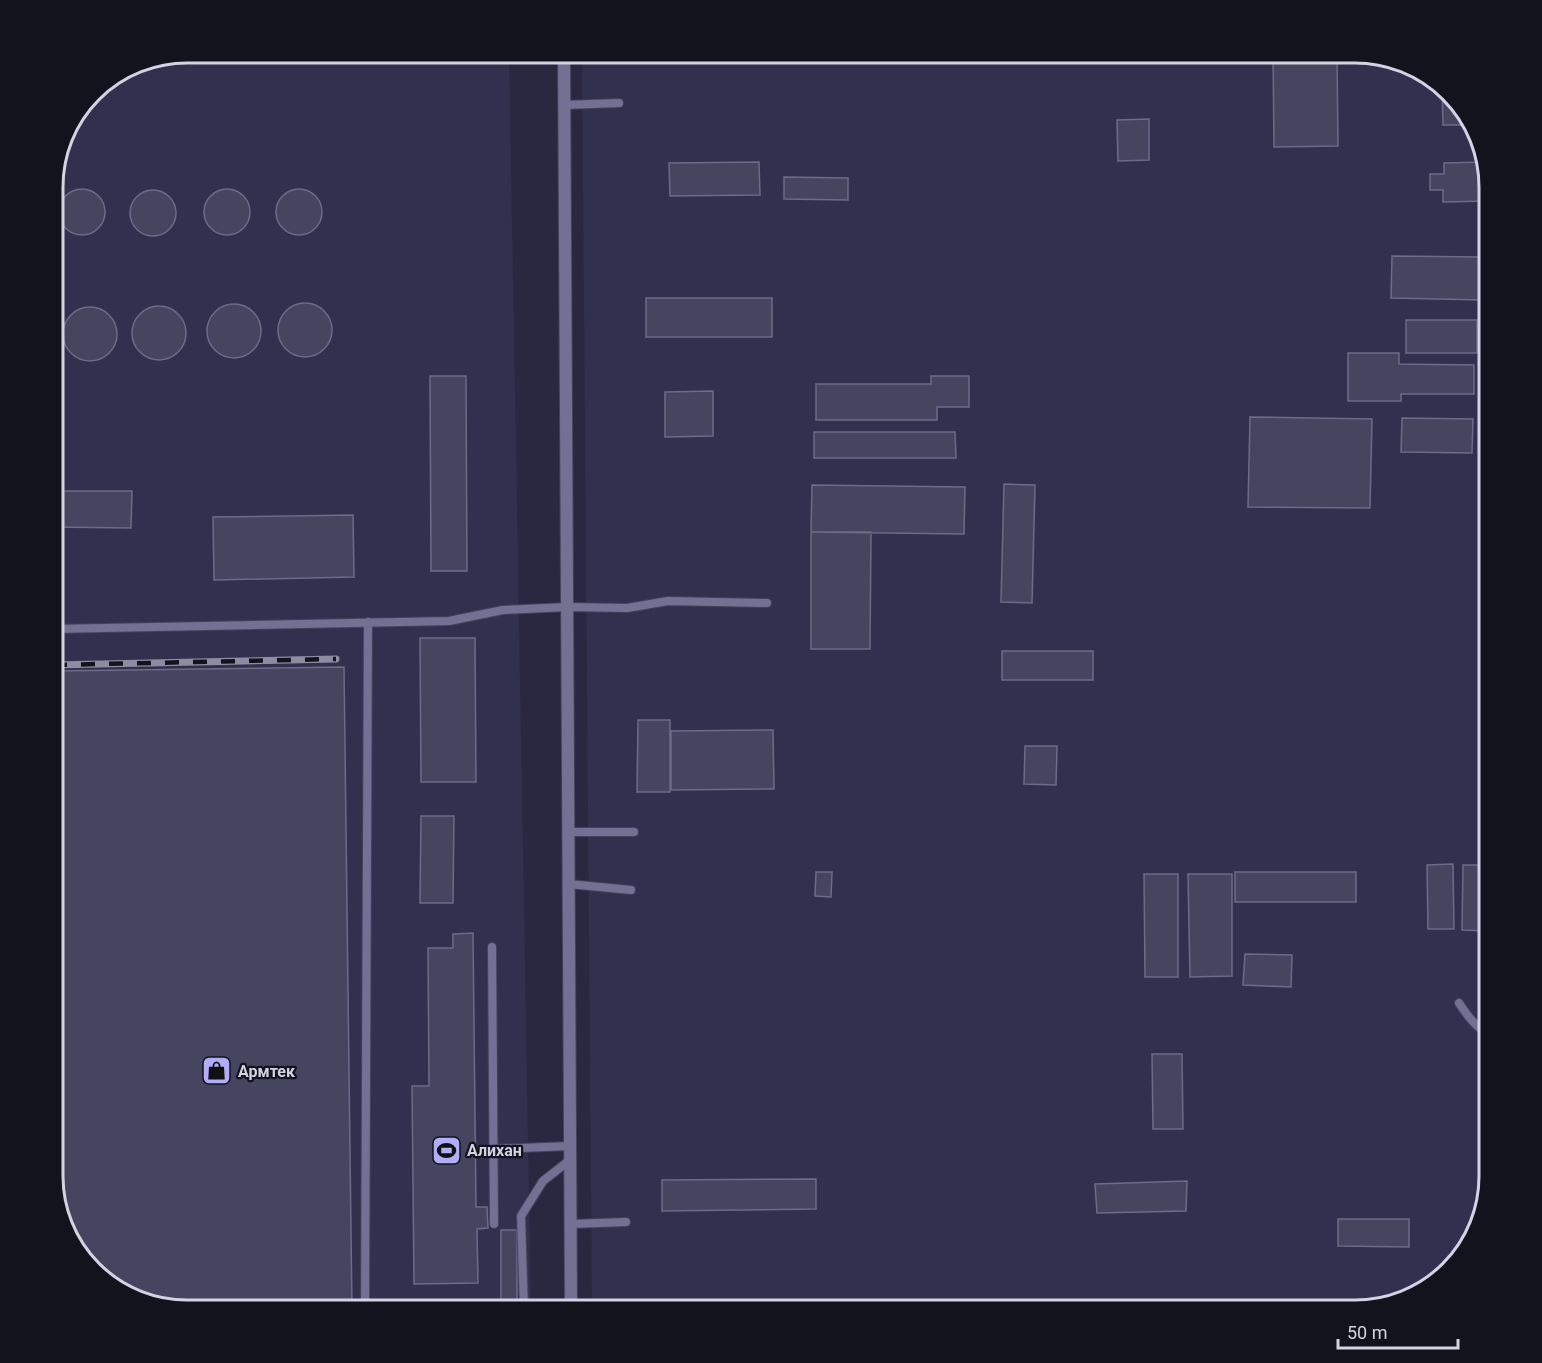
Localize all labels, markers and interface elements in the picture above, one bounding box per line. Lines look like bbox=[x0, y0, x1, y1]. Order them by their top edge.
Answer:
shop icon: Армтек bbox=[201, 1055, 233, 1087]
place label: Армтек bbox=[238, 1062, 296, 1081]
sports icon: Алихан bbox=[430, 1134, 462, 1166]
place label: Алихан bbox=[467, 1141, 522, 1160]
scale bar bbox=[1338, 1312, 1458, 1350]
text: 50 m bbox=[1347, 1322, 1387, 1343]

